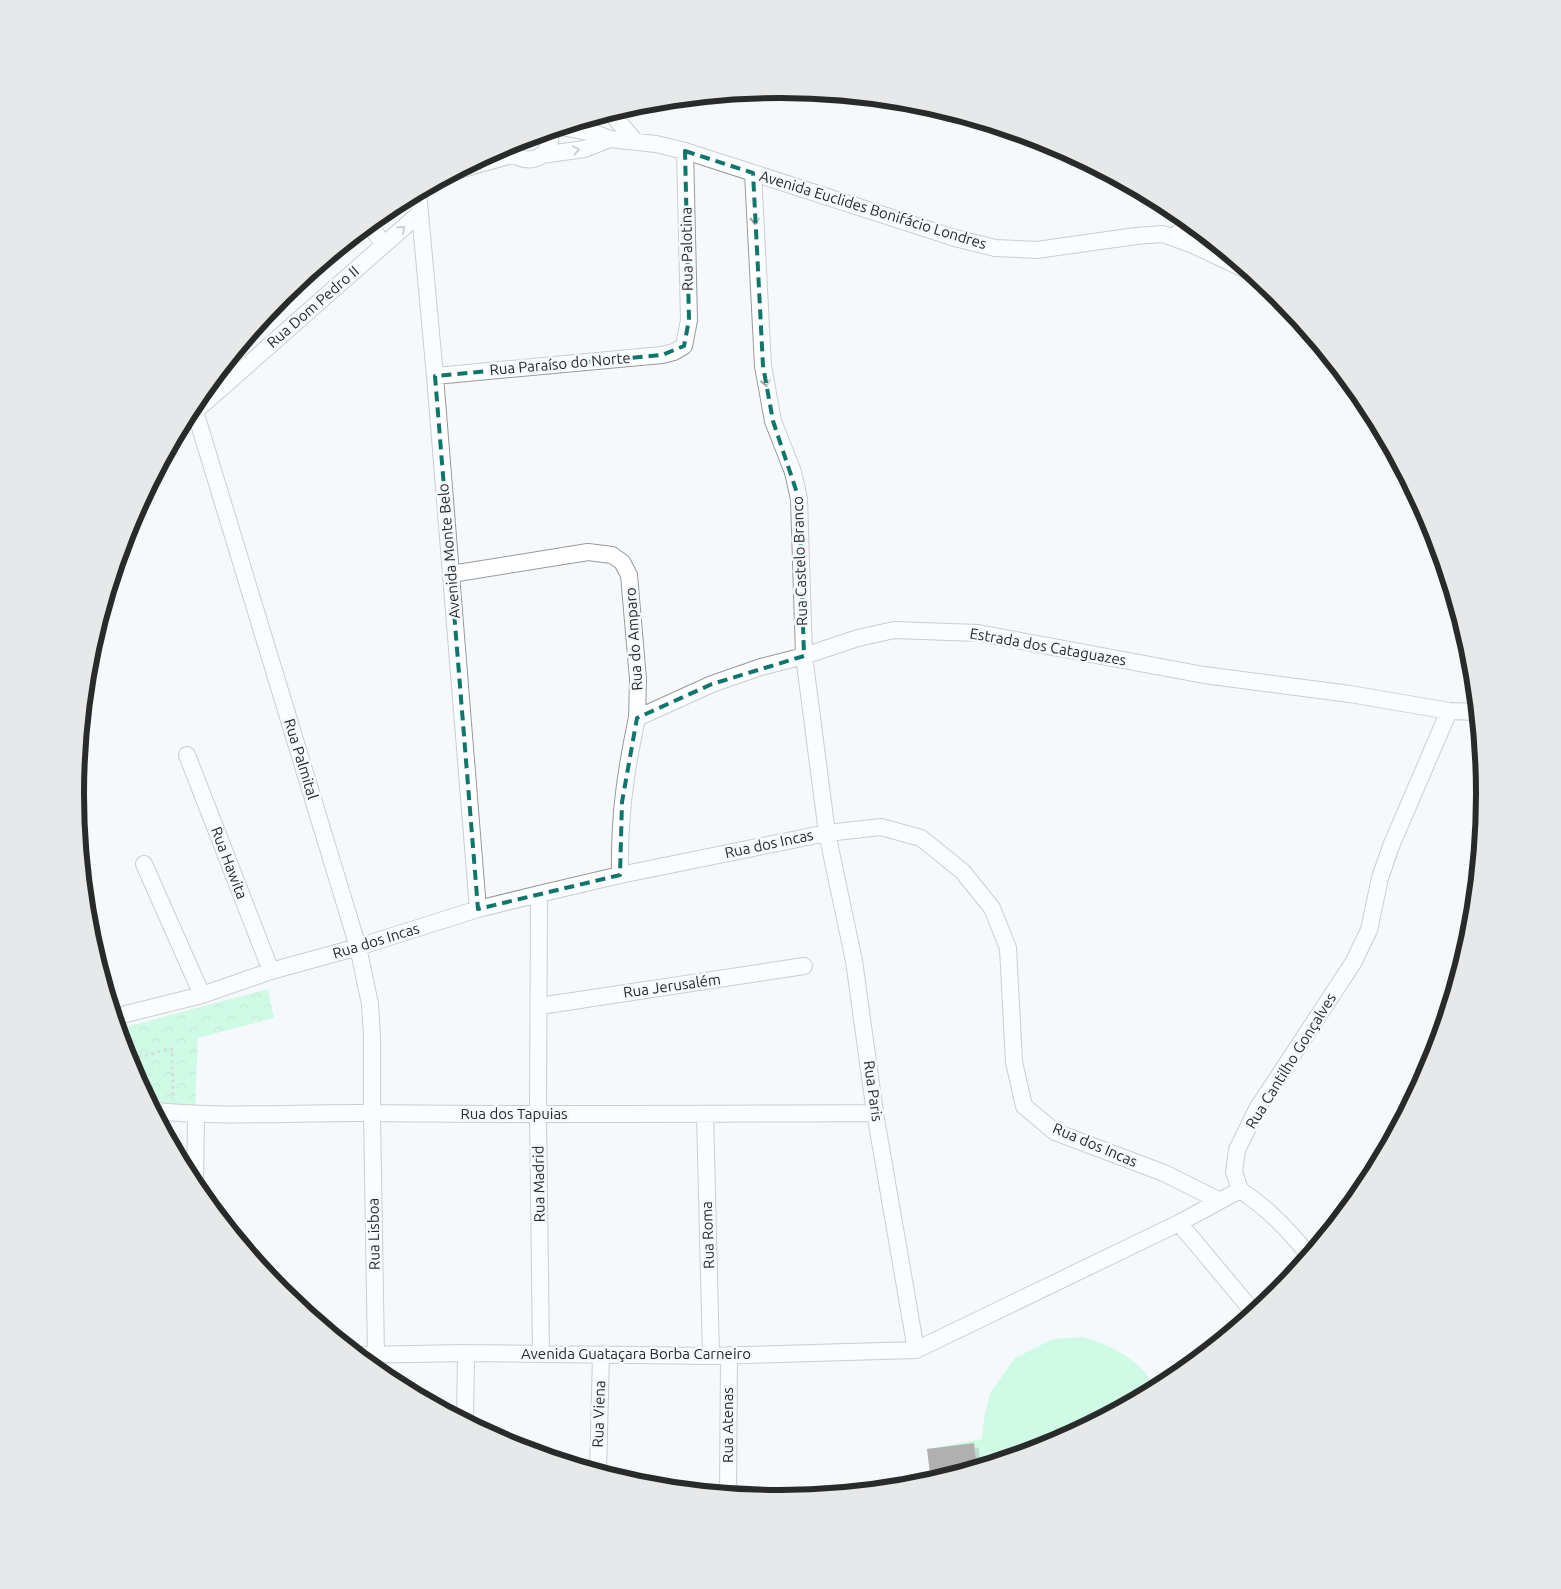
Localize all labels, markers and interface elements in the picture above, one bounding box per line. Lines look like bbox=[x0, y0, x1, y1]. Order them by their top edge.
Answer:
one-way arrow bbox=[572, 145, 581, 155]
street label: Avenida Euclides Bonifácio Londres bbox=[758, 167, 989, 252]
street label: Rua Palotina bbox=[677, 207, 696, 291]
one-way arrow bbox=[750, 218, 760, 225]
one-way arrow bbox=[396, 225, 405, 234]
street label: Rua Dom Pedro II bbox=[263, 262, 362, 351]
street label: Rua Paraíso do Norte bbox=[489, 349, 631, 378]
one-way arrow bbox=[761, 379, 771, 388]
street label: Avenida Monte Belo bbox=[434, 483, 463, 619]
street label: Rua Castelo Branco bbox=[789, 496, 810, 626]
street label: Rua do Amparo bbox=[621, 587, 646, 691]
street label: Estrada dos Cataguazes bbox=[969, 624, 1128, 669]
street label: Rua Palmital bbox=[281, 716, 322, 801]
street label: Rua Hawita bbox=[208, 824, 251, 901]
street label: Rua dos Incas bbox=[723, 826, 815, 861]
street label: Rua dos Incas bbox=[330, 919, 421, 962]
street label: Rua Jerusalém bbox=[622, 970, 722, 1001]
street label: Rua Cantilho Gonçalves bbox=[1242, 990, 1339, 1132]
street label: Rua Paris bbox=[861, 1059, 886, 1123]
street label: Rua dos Tapuias bbox=[460, 1105, 568, 1122]
street label: Rua dos Incas bbox=[1050, 1119, 1140, 1170]
street label: Rua Madrid bbox=[529, 1146, 548, 1222]
street label: Rua Lisboa bbox=[364, 1198, 383, 1270]
street label: Rua Roma bbox=[698, 1201, 717, 1269]
street label: Avenida Guataçara Borba Carneiro bbox=[521, 1345, 751, 1362]
street label: Rua Viena bbox=[589, 1380, 608, 1448]
street label: Rua Atenas bbox=[719, 1387, 736, 1463]

